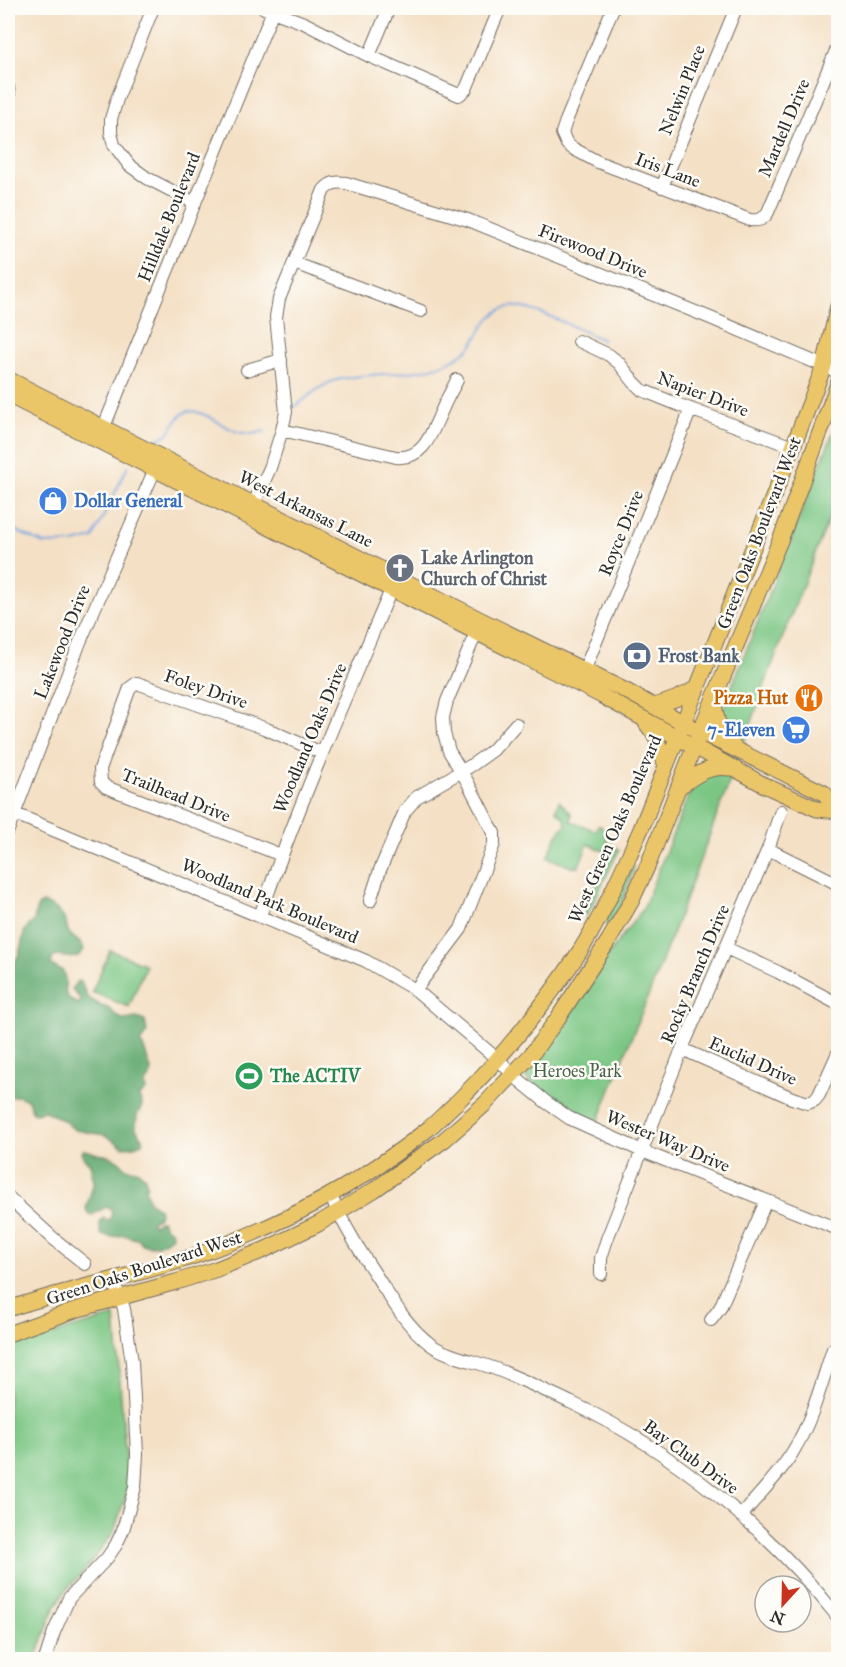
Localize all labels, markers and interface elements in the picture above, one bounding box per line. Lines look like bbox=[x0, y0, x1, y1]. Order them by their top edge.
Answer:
street label: Nelwin Place bbox=[654, 42, 710, 138]
street label: Mardell Drive bbox=[753, 76, 815, 180]
street label: Iris Lane bbox=[632, 148, 704, 192]
street label: Hilldale Boulevard bbox=[133, 149, 205, 285]
street label: Firewood Drive bbox=[535, 219, 651, 283]
street label: Napier Drive bbox=[654, 367, 752, 421]
street label: Green Oaks Boulevard West bbox=[712, 433, 806, 632]
street label: West Arkansas Lane bbox=[235, 466, 377, 552]
shop icon: Dollar General bbox=[37, 485, 69, 517]
street label: Royce Drive bbox=[594, 487, 648, 579]
place label: Dollar General bbox=[74, 490, 184, 512]
place label: Lake Arlington Church of Christ bbox=[421, 547, 548, 590]
church icon: Lake Arlington Church of Christ bbox=[384, 552, 416, 584]
street label: Lakewood Drive bbox=[29, 582, 95, 702]
bank icon: Frost Bank bbox=[621, 640, 653, 672]
place label: Frost Bank bbox=[658, 645, 740, 667]
street label: Woodland Oaks Drive bbox=[268, 660, 352, 816]
street label: Foley Drive bbox=[161, 664, 251, 714]
restaurant icon: Pizza Hut bbox=[793, 682, 825, 714]
place label: Pizza Hut bbox=[713, 687, 789, 709]
supermarket icon: 7-Eleven bbox=[780, 714, 812, 746]
place label: 7-Eleven bbox=[707, 719, 775, 741]
street label: West Green Oaks Boulevard bbox=[563, 731, 667, 927]
street label: Trailhead Drive bbox=[118, 763, 234, 827]
street label: Woodland Park Boulevard bbox=[178, 854, 362, 948]
street label: Rocky Branch Drive bbox=[656, 901, 734, 1047]
street label: Euclid Drive bbox=[705, 1032, 801, 1090]
sports icon: The ACTIV bbox=[233, 1060, 265, 1092]
park label: Heroes Park bbox=[532, 1060, 622, 1082]
place label: The ACTIV bbox=[269, 1065, 362, 1087]
street label: Wester Way Drive bbox=[603, 1105, 733, 1177]
street label: Green Oaks Boulevard West bbox=[44, 1226, 245, 1310]
street label: Bay Club Drive bbox=[639, 1415, 743, 1499]
north arrow bbox=[753, 1574, 813, 1634]
text: N bbox=[767, 1606, 787, 1629]

